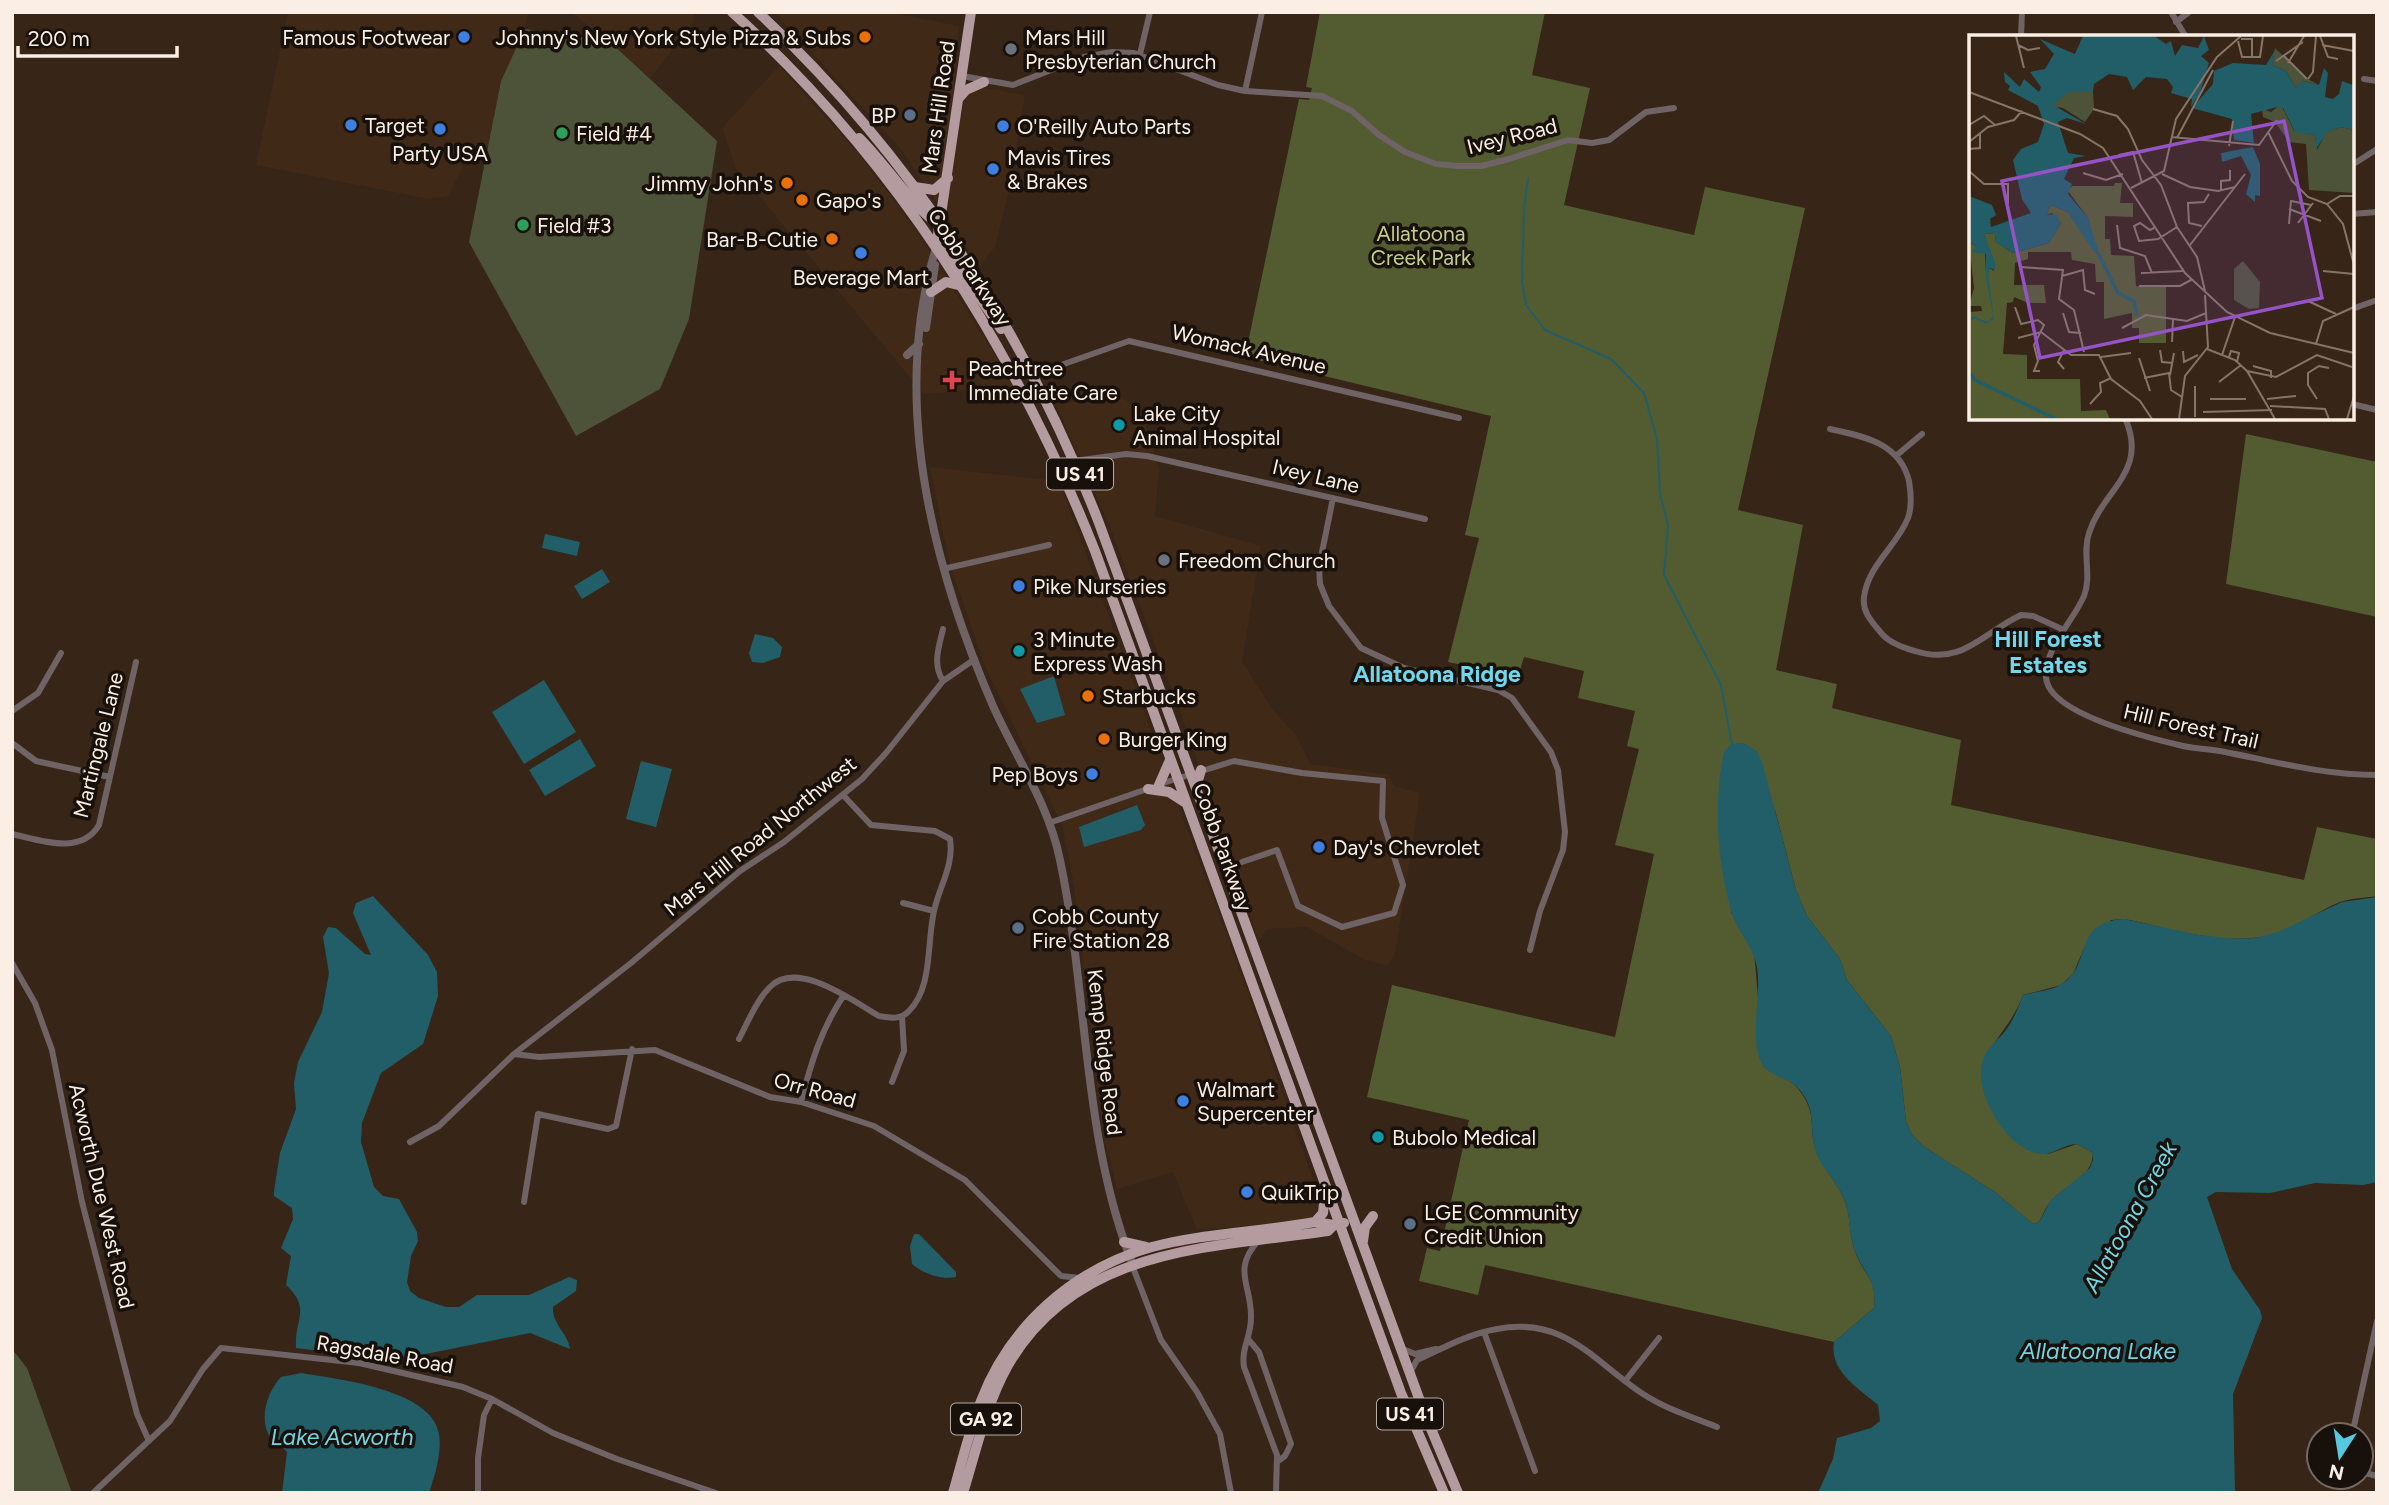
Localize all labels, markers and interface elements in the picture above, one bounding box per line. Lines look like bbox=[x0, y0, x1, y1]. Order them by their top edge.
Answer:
scale bar bbox=[18, 14, 177, 58]
place label: Famous Footwear bbox=[282, 25, 450, 50]
place label: Johnny's New York Style Pizza & Subs bbox=[496, 25, 851, 50]
place label: Mars Hill Presbyterian Church bbox=[1025, 25, 1216, 74]
text: 200 m bbox=[28, 26, 90, 51]
marker: Famous Footwear bbox=[456, 29, 472, 45]
marker: Johnny's New York Style Pizza & Subs bbox=[857, 29, 873, 45]
inset map bbox=[1969, 35, 2354, 420]
street label: Mars Hill Road bbox=[916, 39, 960, 175]
marker: Mars Hill Presbyterian Church bbox=[1003, 41, 1019, 57]
place label: BP bbox=[871, 103, 896, 128]
marker: BP bbox=[902, 107, 918, 123]
place label: Target bbox=[365, 113, 425, 138]
street label: Ivey Road bbox=[1464, 113, 1560, 159]
place label: O'Reilly Auto Parts bbox=[1017, 114, 1191, 139]
marker: Target bbox=[343, 117, 359, 133]
marker: O'Reilly Auto Parts bbox=[995, 118, 1011, 134]
marker: Party USA bbox=[432, 121, 448, 137]
place label: Field #4 bbox=[576, 121, 652, 146]
marker: Field #4 bbox=[554, 125, 570, 141]
place label: Party USA bbox=[392, 141, 488, 166]
place label: Mavis Tires & Brakes bbox=[1007, 145, 1111, 194]
marker: Mavis Tires & Brakes bbox=[985, 161, 1001, 177]
place label: Jimmy John's bbox=[645, 171, 773, 196]
marker: Jimmy John's bbox=[779, 175, 795, 191]
place label: Gapo's bbox=[816, 188, 881, 213]
marker: Gapo's bbox=[794, 192, 810, 208]
street label: Cobb Parkway bbox=[923, 204, 1017, 330]
place label: Field #3 bbox=[537, 213, 612, 238]
marker: Field #3 bbox=[515, 217, 531, 233]
park label: Allatoona Creek Park bbox=[1371, 221, 1472, 270]
place label: Bar-B-Cutie bbox=[706, 227, 818, 252]
marker: Bar-B-Cutie bbox=[824, 231, 840, 247]
marker: Beverage Mart bbox=[853, 245, 869, 261]
place label: Beverage Mart bbox=[793, 265, 929, 290]
street label: Womack Avenue bbox=[1169, 319, 1329, 379]
place label: Peachtree Immediate Care bbox=[968, 356, 1118, 405]
marker: Peachtree Immediate Care bbox=[942, 370, 962, 390]
place label: Lake City Animal Hospital bbox=[1133, 401, 1280, 450]
marker: Lake City Animal Hospital bbox=[1111, 417, 1127, 433]
street label: Ivey Lane bbox=[1270, 454, 1362, 498]
road number: US 41 bbox=[1047, 458, 1113, 489]
place label: Freedom Church bbox=[1178, 548, 1336, 573]
marker: Freedom Church bbox=[1156, 552, 1172, 568]
place label: Pike Nurseries bbox=[1033, 574, 1166, 599]
marker: Pike Nurseries bbox=[1011, 578, 1027, 594]
district label: Hill Forest Estates bbox=[1994, 625, 2102, 679]
place label: 3 Minute Express Wash bbox=[1033, 627, 1163, 676]
marker: 3 Minute Express Wash bbox=[1011, 643, 1027, 659]
district label: Allatoona Ridge bbox=[1353, 660, 1521, 688]
street label: Martingale Lane bbox=[68, 670, 128, 820]
place label: Starbucks bbox=[1102, 684, 1196, 709]
marker: Starbucks bbox=[1080, 688, 1096, 704]
street label: Hill Forest Trail bbox=[2121, 698, 2261, 754]
place label: Burger King bbox=[1118, 727, 1227, 752]
marker: Burger King bbox=[1096, 731, 1112, 747]
street label: Mars Hill Road Northwest bbox=[659, 751, 861, 921]
place label: Pep Boys bbox=[991, 762, 1078, 787]
marker: Pep Boys bbox=[1084, 766, 1100, 782]
street label: Cobb Parkway bbox=[1188, 779, 1258, 915]
place label: Day's Chevrolet bbox=[1333, 835, 1481, 860]
marker: Day's Chevrolet bbox=[1311, 839, 1327, 855]
place label: Cobb County Fire Station 28 bbox=[1032, 904, 1170, 953]
marker: Cobb County Fire Station 28 bbox=[1010, 920, 1026, 936]
street label: Kemp Ridge Road bbox=[1082, 967, 1128, 1137]
street label: Orr Road bbox=[771, 1067, 859, 1113]
place label: Walmart Supercenter bbox=[1197, 1077, 1314, 1126]
street label: Acworth Due West Road bbox=[64, 1081, 140, 1311]
marker: Walmart Supercenter bbox=[1175, 1093, 1191, 1109]
place label: Bubolo Medical bbox=[1392, 1125, 1536, 1150]
marker: Bubolo Medical bbox=[1370, 1129, 1386, 1145]
water label: Allatoona Creek bbox=[2077, 1136, 2183, 1298]
place label: QuikTrip bbox=[1261, 1180, 1339, 1205]
marker: QuikTrip bbox=[1239, 1184, 1255, 1200]
place label: LGE Community Credit Union bbox=[1424, 1200, 1579, 1249]
marker: LGE Community Credit Union bbox=[1402, 1216, 1418, 1232]
street label: Ragsdale Road bbox=[315, 1330, 455, 1378]
water label: Allatoona Lake bbox=[2019, 1337, 2176, 1365]
road number: US 41 bbox=[1377, 1398, 1443, 1430]
road number: GA 92 bbox=[951, 1404, 1021, 1434]
north arrow bbox=[2305, 1421, 2375, 1491]
water label: Lake Acworth bbox=[270, 1423, 414, 1451]
text: N bbox=[2327, 1459, 2346, 1485]

